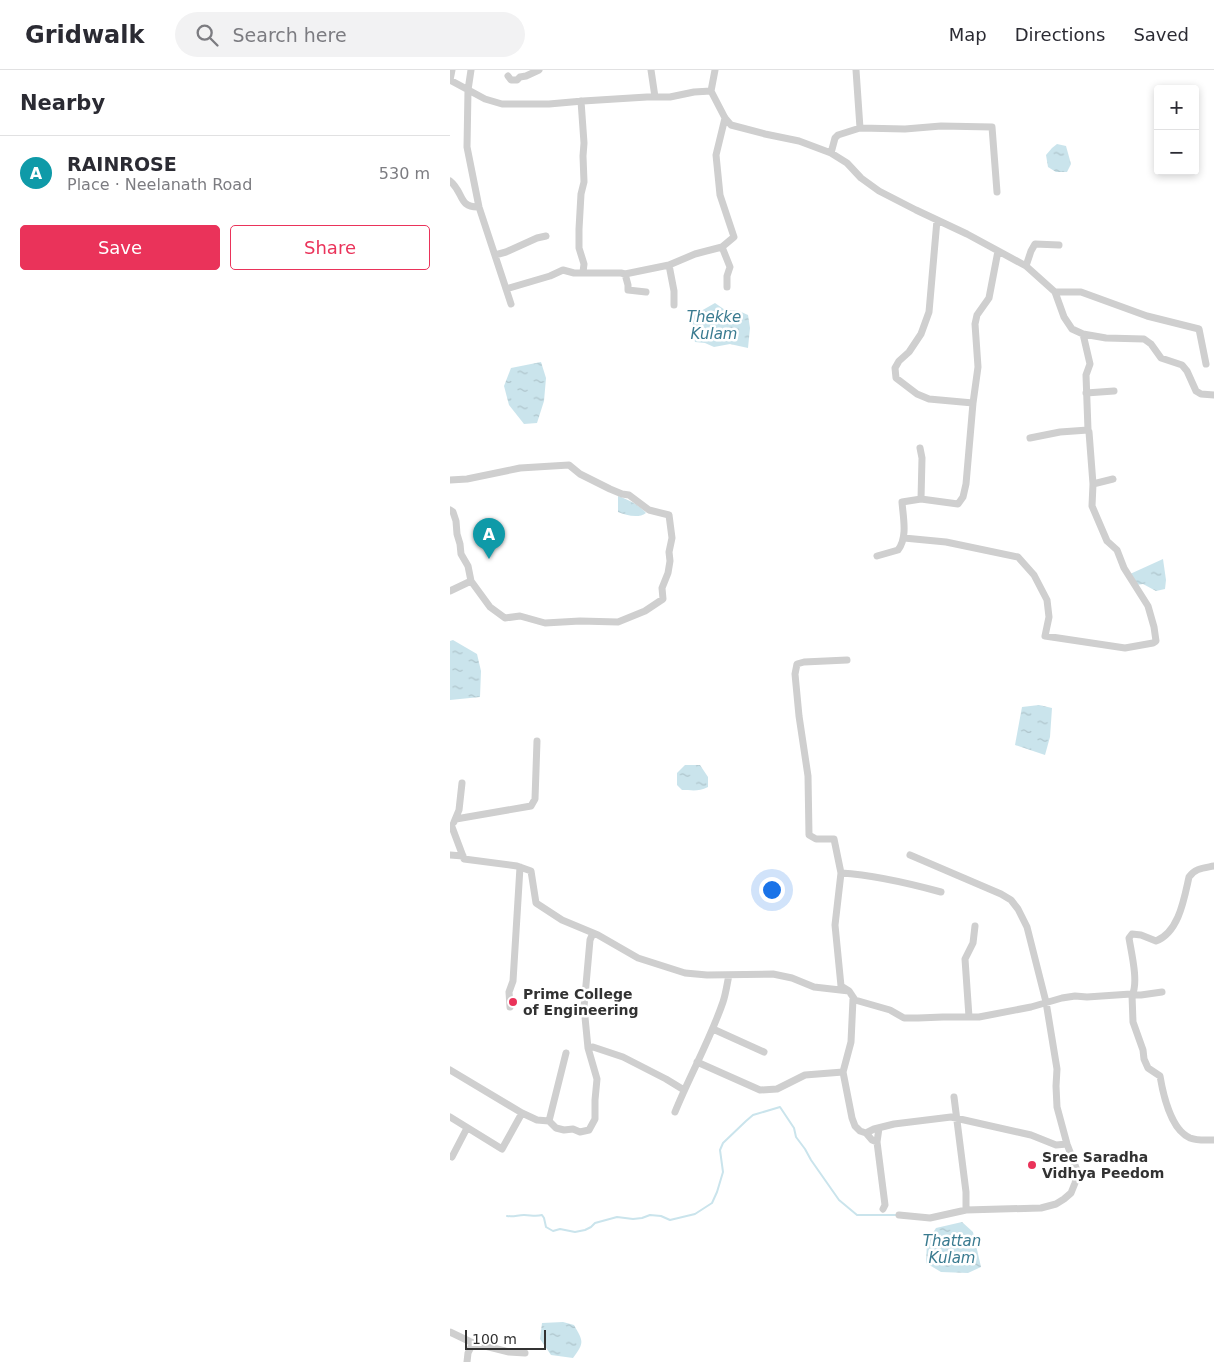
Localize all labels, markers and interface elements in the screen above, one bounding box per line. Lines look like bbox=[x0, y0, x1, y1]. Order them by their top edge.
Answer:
search box bbox=[175, 12, 525, 57]
text: Gridwalk bbox=[25, 21, 145, 49]
icon: search bbox=[193, 21, 221, 49]
text: Search here bbox=[233, 24, 347, 46]
text: Map bbox=[949, 24, 987, 45]
text: Directions bbox=[1015, 24, 1105, 45]
text: Saved bbox=[1133, 24, 1189, 45]
map controls bbox=[1154, 85, 1199, 175]
button: + bbox=[1154, 85, 1199, 130]
text: Nearby bbox=[20, 91, 105, 115]
button: − bbox=[1154, 130, 1199, 175]
text: RAINROSE bbox=[67, 153, 177, 175]
text: A bbox=[30, 164, 42, 183]
text: 530 m bbox=[379, 164, 430, 183]
text: Place · Neelanath Road bbox=[67, 175, 252, 194]
button: Save bbox=[20, 225, 220, 270]
button: Share bbox=[230, 225, 430, 270]
water label: Thekke Kulam bbox=[687, 308, 741, 343]
pin: A bbox=[473, 518, 505, 559]
your location bbox=[759, 877, 785, 903]
place label: Prime College of Engineering bbox=[523, 986, 639, 1018]
marker: Prime College of Engineering bbox=[507, 996, 519, 1008]
place label: Sree Saradha Vidhya Peedom bbox=[1042, 1149, 1164, 1181]
marker: Sree Saradha Vidhya Peedom bbox=[1026, 1159, 1038, 1171]
water label: Thattan Kulam bbox=[923, 1232, 981, 1267]
scale bar bbox=[465, 1327, 546, 1350]
text: 100 m bbox=[472, 1331, 517, 1347]

